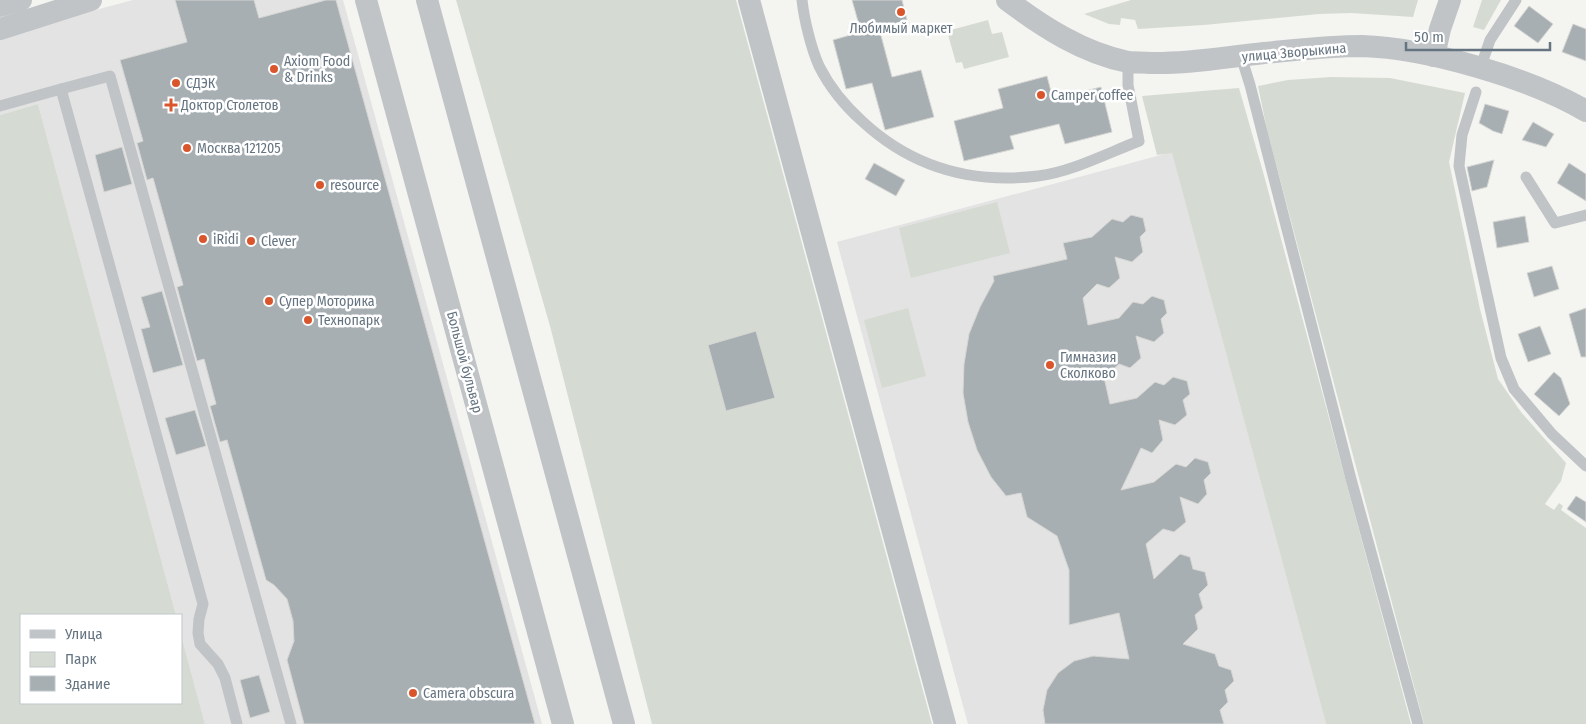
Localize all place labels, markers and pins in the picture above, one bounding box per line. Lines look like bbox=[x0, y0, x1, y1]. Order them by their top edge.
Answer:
marker: Любимый маркет bbox=[895, 6, 907, 18]
place label: Любимый маркет bbox=[849, 20, 953, 37]
place label: Axiom Food & Drinks bbox=[284, 53, 350, 86]
marker: Axiom Food & Drinks bbox=[268, 63, 280, 75]
place label: СДЭК bbox=[186, 75, 216, 92]
marker: СДЭК bbox=[170, 77, 182, 89]
place label: Camper coffee bbox=[1051, 87, 1134, 104]
marker: Camper coffee bbox=[1035, 89, 1047, 101]
place label: Доктор Столетов bbox=[180, 97, 279, 114]
marker: Доктор Столетов bbox=[165, 99, 177, 111]
place label: Москва 121205 bbox=[197, 140, 281, 157]
marker: Москва 121205 bbox=[181, 142, 193, 154]
place label: resource bbox=[330, 177, 379, 194]
marker: resource bbox=[314, 179, 326, 191]
place label: iRidi bbox=[213, 231, 239, 248]
marker: iRidi bbox=[197, 233, 209, 245]
place label: Clever bbox=[261, 233, 297, 250]
marker: Clever bbox=[245, 235, 257, 247]
place label: Супер Моторика bbox=[279, 293, 375, 310]
marker: Супер Моторика bbox=[263, 295, 275, 307]
place label: Технопарк bbox=[318, 312, 380, 329]
marker: Технопарк bbox=[302, 314, 314, 326]
place label: Гимназия Сколково bbox=[1060, 349, 1116, 382]
marker: Гимназия Сколково bbox=[1044, 359, 1056, 371]
place label: Camera obscura bbox=[423, 685, 515, 702]
marker: Camera obscura bbox=[407, 687, 419, 699]

